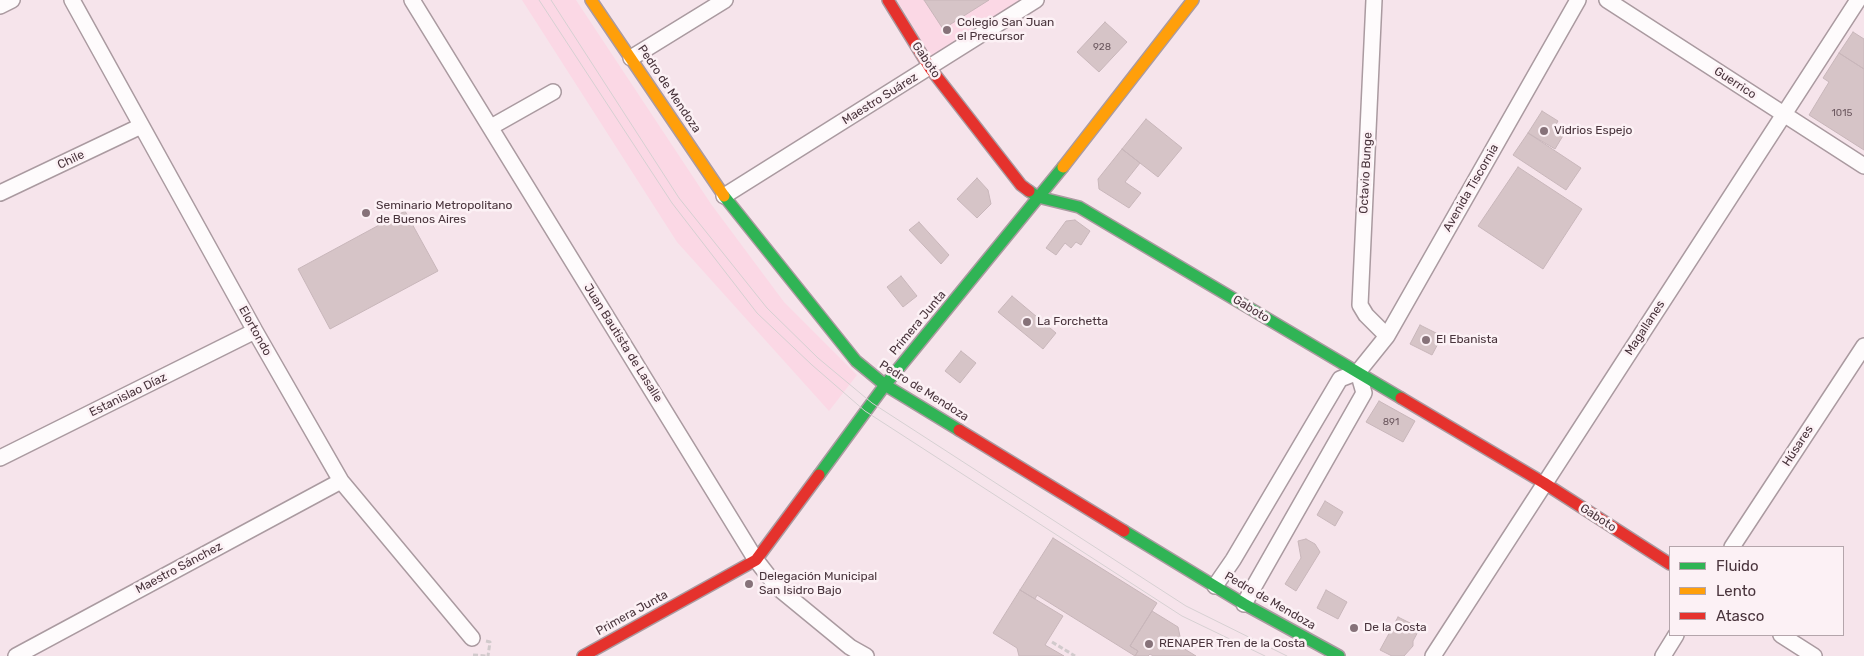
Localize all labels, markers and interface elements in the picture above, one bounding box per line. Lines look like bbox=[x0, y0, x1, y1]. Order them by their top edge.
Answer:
place label: Colegio San Juan el Precursor bbox=[957, 16, 1054, 44]
marker: Colegio San Juan el Precursor bbox=[941, 24, 953, 36]
street label: Gaboto bbox=[909, 39, 943, 81]
house number: 928 bbox=[1093, 41, 1111, 53]
street label: Pedro de Mendoza bbox=[634, 42, 704, 136]
street label: Guerrico bbox=[1711, 64, 1759, 102]
street label: Maestro Suárez bbox=[839, 70, 921, 128]
house number: 1015 bbox=[1832, 107, 1852, 119]
place label: Vidrios Espejo bbox=[1554, 124, 1632, 138]
marker: Vidrios Espejo bbox=[1538, 125, 1550, 137]
street label: Octavio Bunge bbox=[1357, 132, 1375, 214]
street label: Avenida Tiscornia bbox=[1440, 142, 1502, 234]
street label: Chile bbox=[55, 148, 87, 172]
place label: Seminario Metropolitano de Buenos Aires bbox=[376, 199, 513, 227]
marker: Seminario Metropolitano de Buenos Aires bbox=[360, 207, 372, 219]
street label: Juan Bautista de Lasalle bbox=[581, 281, 665, 405]
street label: Primera Junta bbox=[887, 288, 949, 358]
street label: Gaboto bbox=[1230, 292, 1272, 326]
street label: Magallanes bbox=[1622, 298, 1668, 358]
street label: Elortondo bbox=[235, 304, 275, 358]
place label: La Forchetta bbox=[1037, 315, 1108, 329]
marker: La Forchetta bbox=[1021, 316, 1033, 328]
place label: El Ebanista bbox=[1436, 333, 1498, 347]
marker: El Ebanista bbox=[1420, 334, 1432, 346]
street label: Pedro de Mendoza bbox=[877, 358, 971, 424]
street label: Estanislao Díaz bbox=[87, 370, 169, 420]
house number: 891 bbox=[1383, 416, 1399, 428]
street label: Húsares bbox=[1779, 423, 1817, 469]
street label: Gaboto bbox=[1577, 501, 1619, 535]
street label: Maestro Sánchez bbox=[133, 539, 225, 597]
legend bbox=[1669, 546, 1844, 636]
text: Fluido bbox=[1716, 557, 1759, 575]
street label: Pedro de Mendoza bbox=[1222, 569, 1318, 633]
place label: Delegación Municipal San Isidro Bajo bbox=[759, 570, 877, 598]
marker: Delegación Municipal San Isidro Bajo bbox=[743, 578, 755, 590]
text: Lento bbox=[1716, 582, 1756, 600]
street label: Primera Junta bbox=[594, 587, 670, 639]
text: Atasco bbox=[1716, 607, 1764, 625]
place label: De la Costa bbox=[1364, 621, 1427, 635]
marker: De la Costa bbox=[1348, 622, 1360, 634]
place label: RENAPER Tren de la Costa bbox=[1159, 637, 1305, 651]
marker: RENAPER Tren de la Costa bbox=[1143, 638, 1155, 650]

